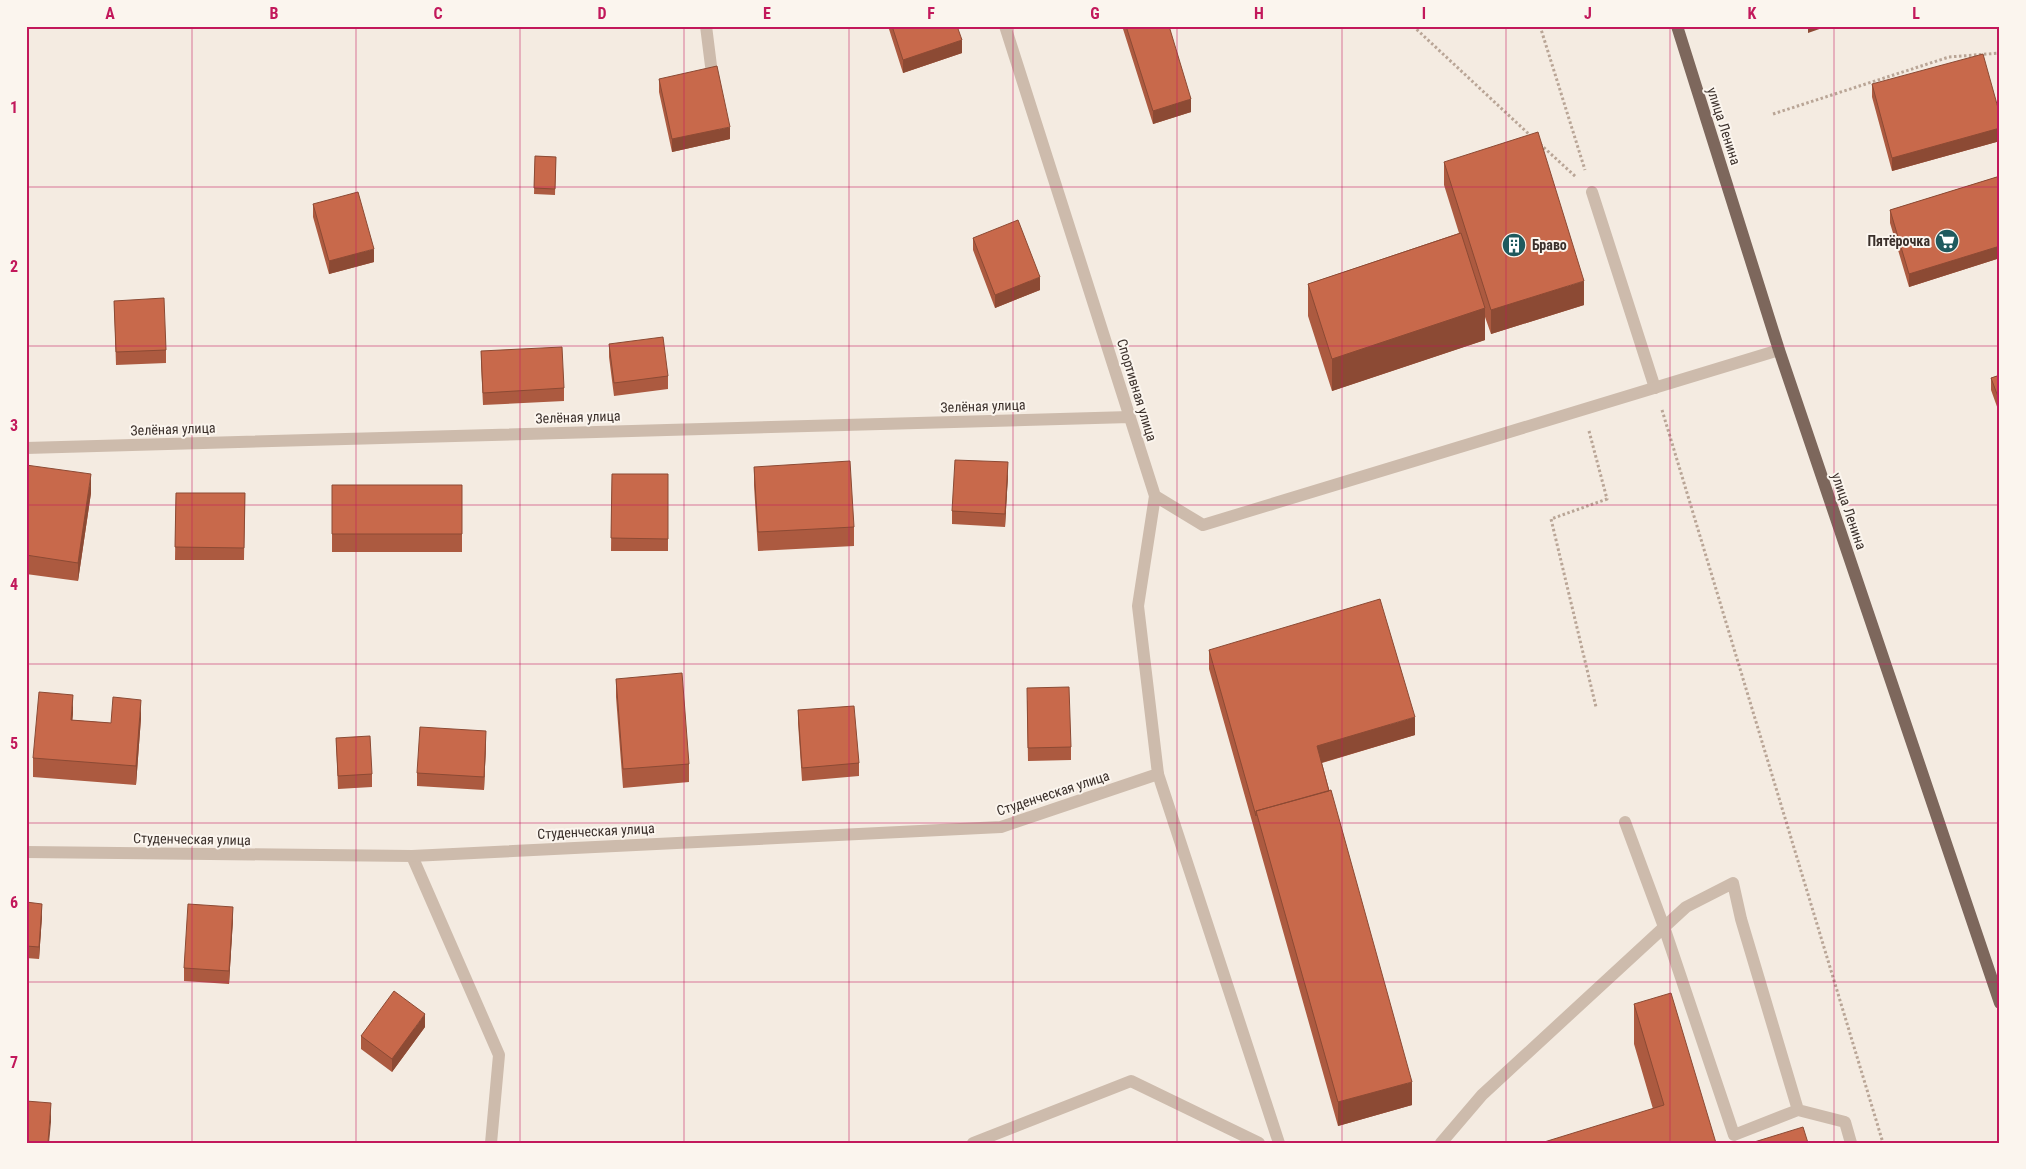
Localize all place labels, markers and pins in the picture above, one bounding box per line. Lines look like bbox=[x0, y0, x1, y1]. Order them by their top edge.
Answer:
supermarket icon: Пятёрочка bbox=[1934, 228, 1960, 254]
building icon: Браво bbox=[1501, 232, 1527, 258]
place label: Пятёрочка bbox=[1867, 233, 1930, 249]
place label: Браво bbox=[1532, 237, 1567, 253]

